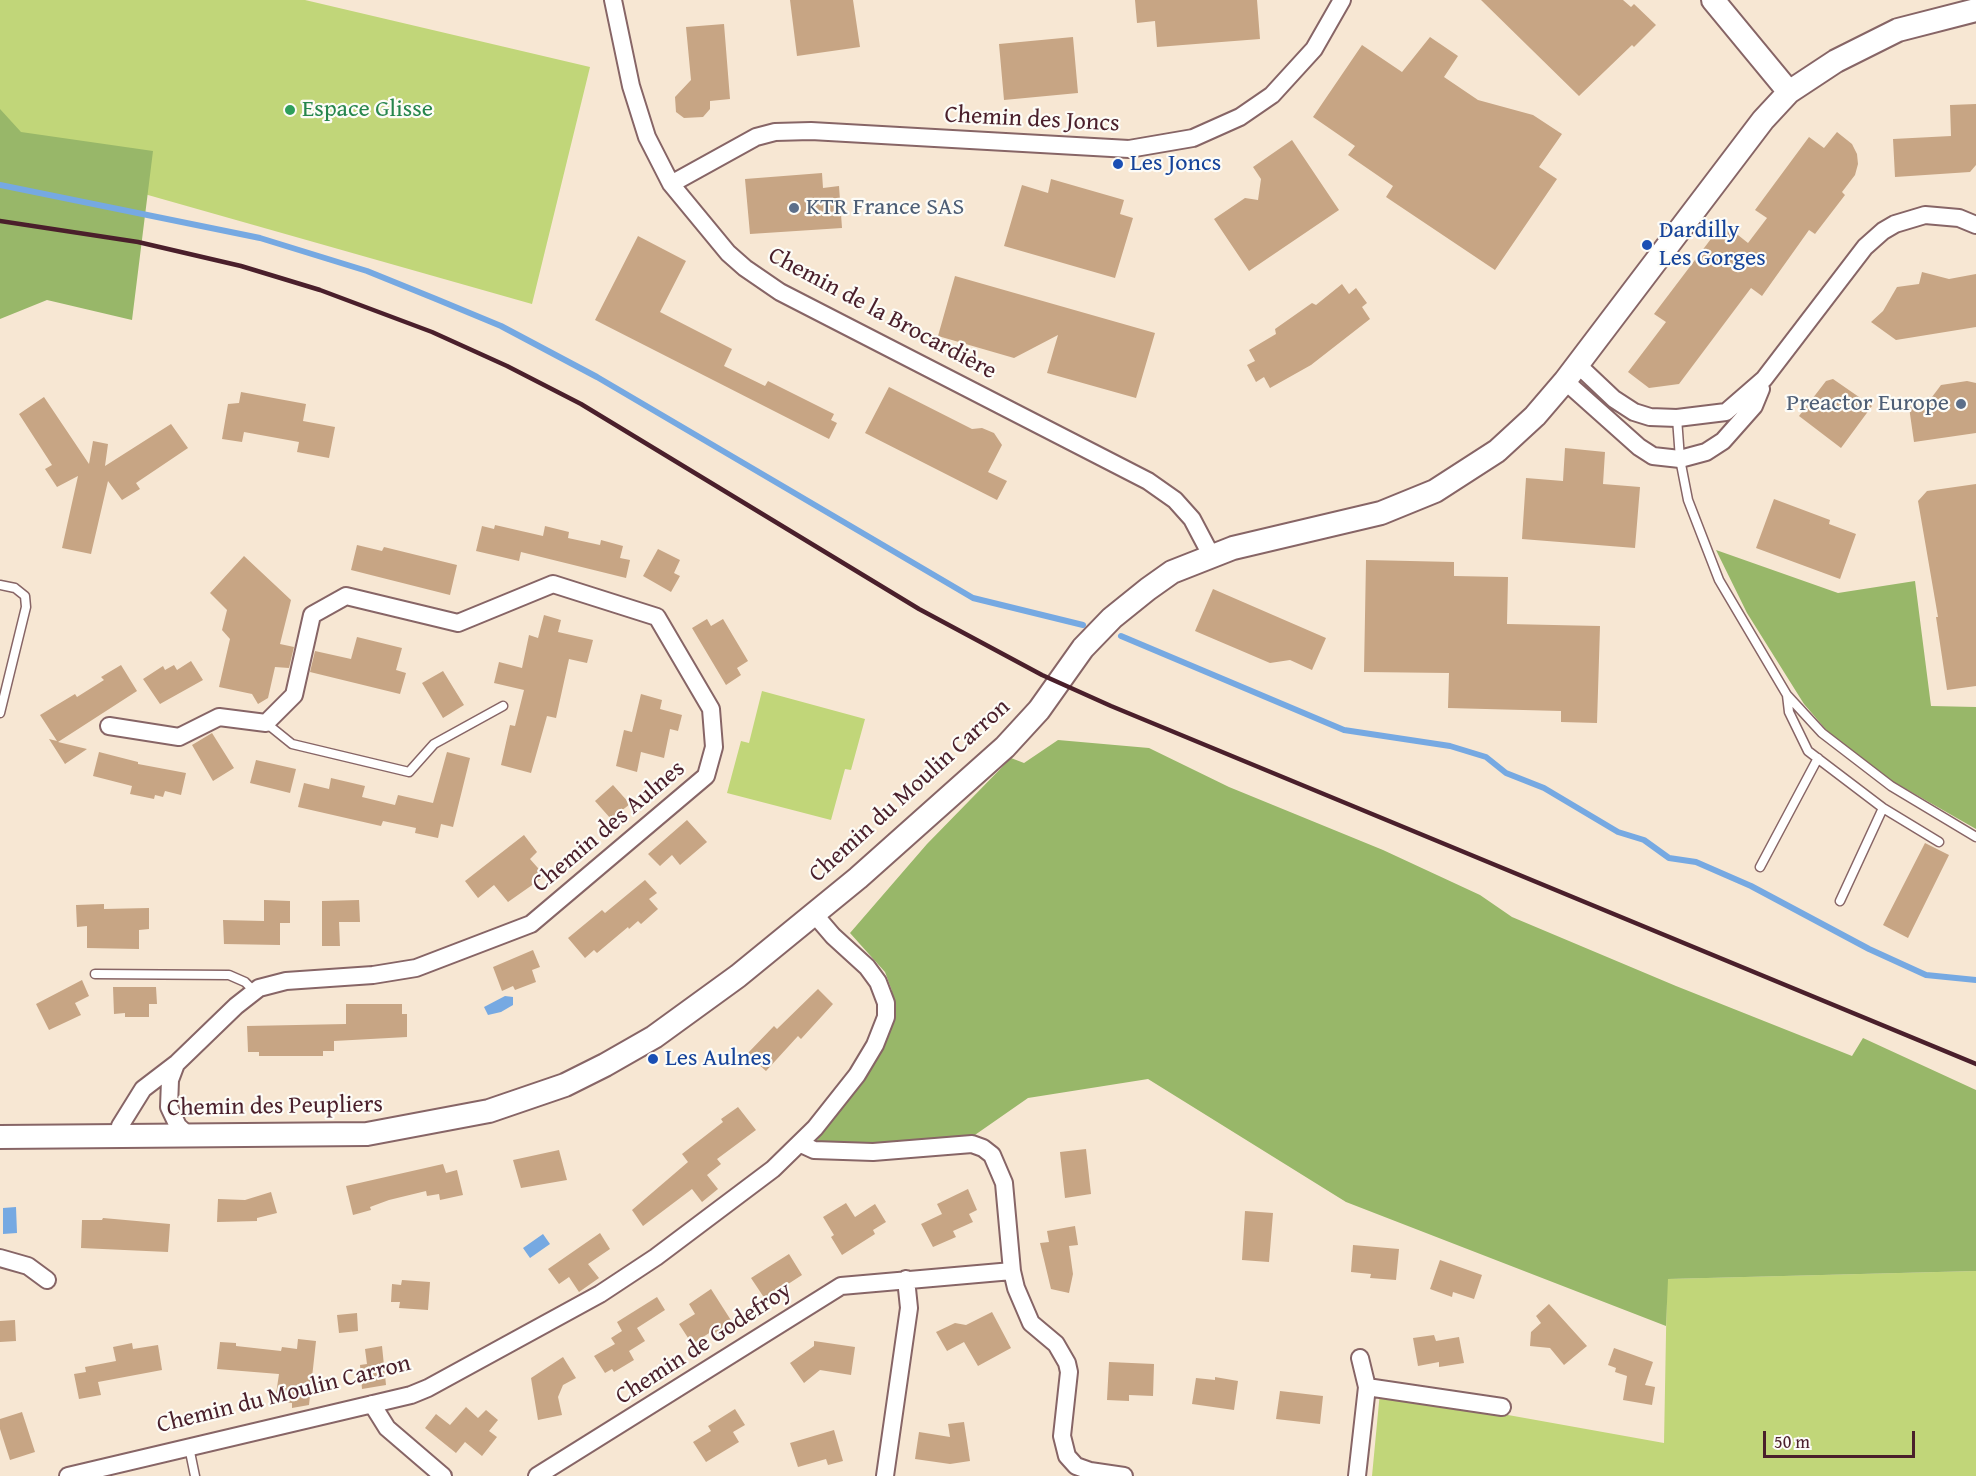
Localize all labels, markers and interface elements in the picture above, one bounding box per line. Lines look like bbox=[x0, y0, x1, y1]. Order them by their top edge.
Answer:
place label: Espace Glisse bbox=[302, 96, 433, 124]
street label: Chemin des Joncs bbox=[944, 101, 1120, 139]
marker: Espace Glisse bbox=[283, 103, 297, 117]
place label: Les Joncs bbox=[1130, 150, 1221, 178]
marker: Les Joncs bbox=[1111, 157, 1125, 171]
place label: KTR France SAS bbox=[806, 194, 964, 222]
marker: KTR France SAS bbox=[787, 201, 801, 215]
place label: Dardilly Les Gorges bbox=[1659, 217, 1766, 273]
marker: Dardilly Les Gorges bbox=[1640, 238, 1654, 252]
street label: Chemin de la Brocardière bbox=[763, 242, 1001, 386]
place label: Preactor Europe bbox=[1786, 390, 1949, 418]
marker: Preactor Europe bbox=[1954, 397, 1968, 411]
street label: Chemin du Moulin Carron bbox=[804, 693, 1016, 889]
street label: Chemin des Aulnes bbox=[527, 755, 691, 899]
place label: Les Aulnes bbox=[665, 1045, 771, 1073]
marker: Les Aulnes bbox=[646, 1052, 660, 1066]
street label: Chemin des Peupliers bbox=[167, 1091, 383, 1123]
street label: Chemin de Godefroy bbox=[611, 1276, 797, 1412]
street label: Chemin du Moulin Carron bbox=[154, 1350, 414, 1440]
scale bar bbox=[1766, 1419, 1918, 1457]
text: 50 m bbox=[1774, 1428, 1810, 1455]

